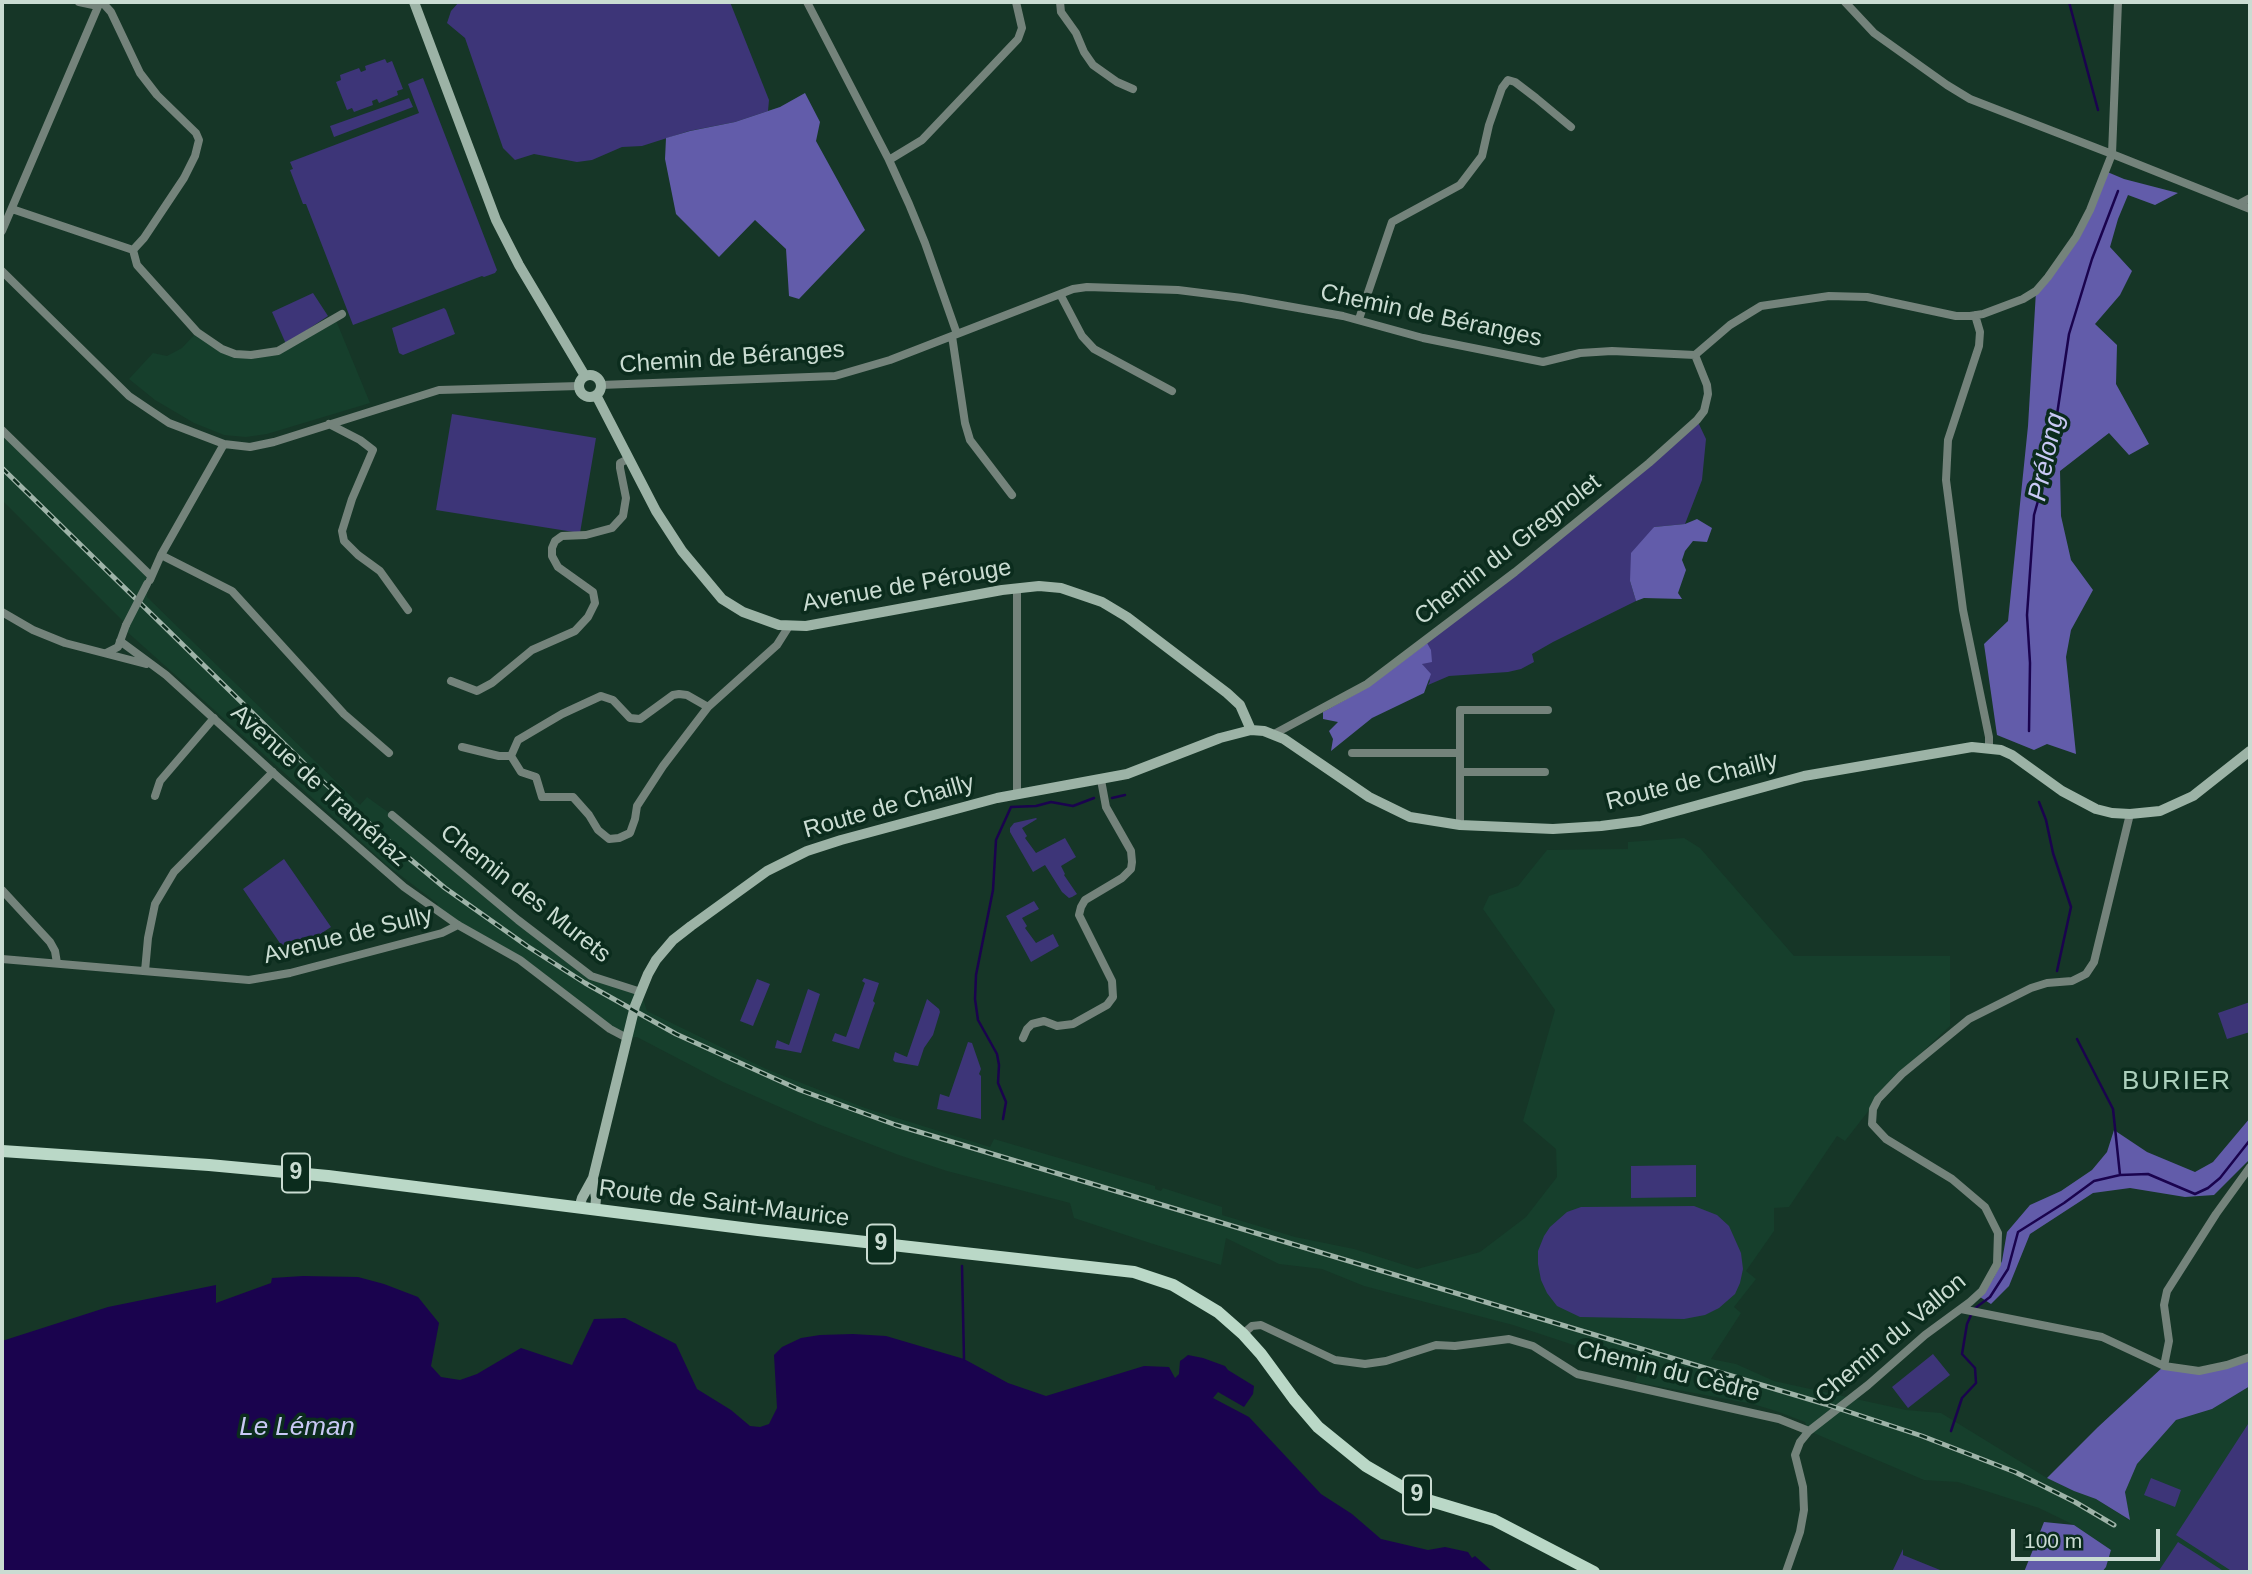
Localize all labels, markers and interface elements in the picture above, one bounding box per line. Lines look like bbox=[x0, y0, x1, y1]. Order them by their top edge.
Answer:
street label: Chemin de Béranges bbox=[1318, 278, 1544, 354]
street label: Chemin de Béranges bbox=[619, 336, 845, 380]
water label: Prélong bbox=[2022, 410, 2072, 504]
street label: Chemin du Gregnolet bbox=[1409, 468, 1607, 632]
street label: Avenue de Pérouge bbox=[800, 553, 1014, 619]
street label: Avenue de Traménaz bbox=[225, 699, 413, 873]
street label: Route de Chailly bbox=[1603, 747, 1781, 817]
street label: Route de Chailly bbox=[800, 769, 978, 845]
street label: Chemin des Murets bbox=[434, 819, 616, 969]
street label: Avenue de Sully bbox=[261, 901, 435, 971]
district label: BURIER bbox=[2123, 1066, 2231, 1098]
road number: 9 bbox=[282, 1154, 310, 1192]
street label: Route de Saint-Maurice bbox=[597, 1174, 851, 1234]
road number: 9 bbox=[867, 1224, 895, 1264]
street label: Chemin du Vallon bbox=[1810, 1268, 1972, 1410]
street label: Chemin du Cèdre bbox=[1573, 1335, 1763, 1409]
water label: Le Léman bbox=[239, 1412, 355, 1444]
road number: 9 bbox=[1403, 1476, 1431, 1514]
scale bar bbox=[2014, 1514, 2163, 1558]
text: 100 m bbox=[2024, 1529, 2082, 1552]

